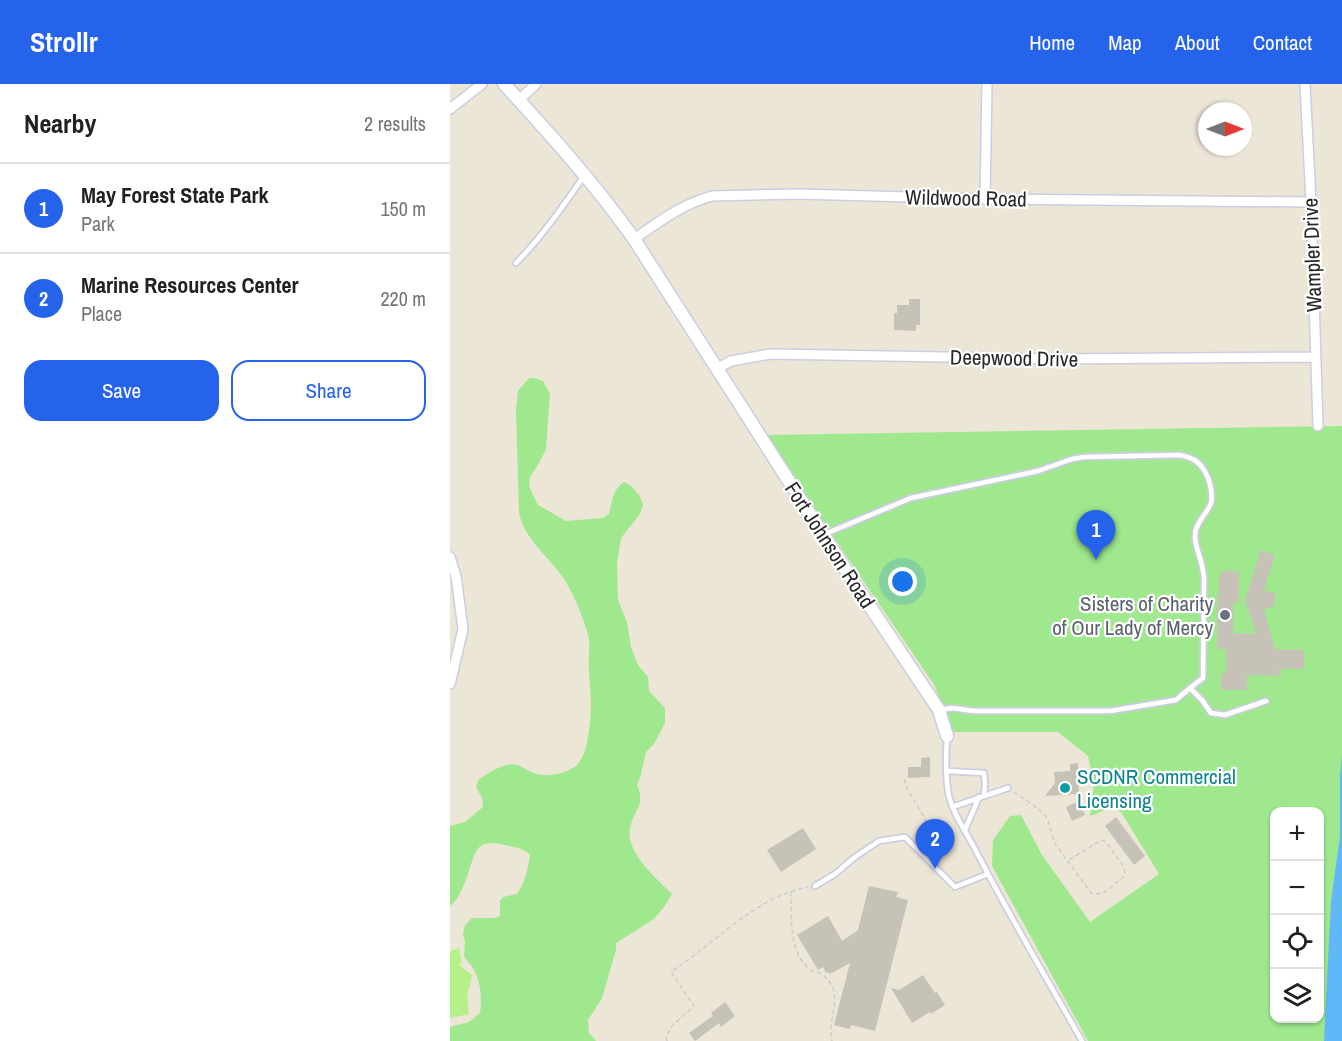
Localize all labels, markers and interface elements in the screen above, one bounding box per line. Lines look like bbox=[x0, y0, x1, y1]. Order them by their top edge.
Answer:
text: Strollr bbox=[30, 23, 98, 61]
text: Home bbox=[1029, 28, 1075, 57]
text: Map bbox=[1108, 28, 1142, 57]
text: About bbox=[1175, 28, 1220, 57]
text: Contact bbox=[1253, 28, 1312, 57]
north arrow bbox=[1198, 102, 1252, 156]
text: Nearby bbox=[24, 106, 96, 141]
text: 2 results bbox=[364, 110, 426, 137]
text: May Forest State Park bbox=[81, 180, 269, 210]
street label: Wildwood Road bbox=[905, 182, 1027, 214]
text: 1 bbox=[39, 195, 48, 222]
text: 150 m bbox=[380, 195, 426, 222]
street label: Wampler Drive bbox=[1296, 197, 1328, 313]
text: Park bbox=[81, 210, 115, 237]
text: Marine Resources Center bbox=[81, 270, 299, 300]
text: 2 bbox=[39, 285, 48, 312]
text: 220 m bbox=[380, 285, 426, 312]
text: Place bbox=[81, 300, 122, 327]
street label: Deepwood Drive bbox=[950, 342, 1078, 374]
button: Save bbox=[24, 360, 219, 421]
button: Share bbox=[231, 360, 426, 421]
street label: Fort Johnson Road bbox=[778, 476, 882, 614]
pin: 1 bbox=[1076, 510, 1116, 560]
your location bbox=[888, 567, 917, 596]
place label: Sisters of Charity of Our Lady of Mercy bbox=[1052, 589, 1213, 642]
marker: Sisters of Charity of Our Lady of Mercy bbox=[1218, 608, 1232, 622]
place label: SCDNR Commercial Licensing bbox=[1077, 762, 1236, 815]
marker: SCDNR Commercial Licensing bbox=[1058, 781, 1072, 795]
map controls bbox=[1270, 807, 1324, 1023]
button: + bbox=[1270, 807, 1324, 861]
pin: 2 bbox=[916, 820, 954, 869]
button: − bbox=[1270, 861, 1324, 915]
button: locate bbox=[1270, 915, 1324, 969]
button: layers bbox=[1270, 969, 1324, 1023]

